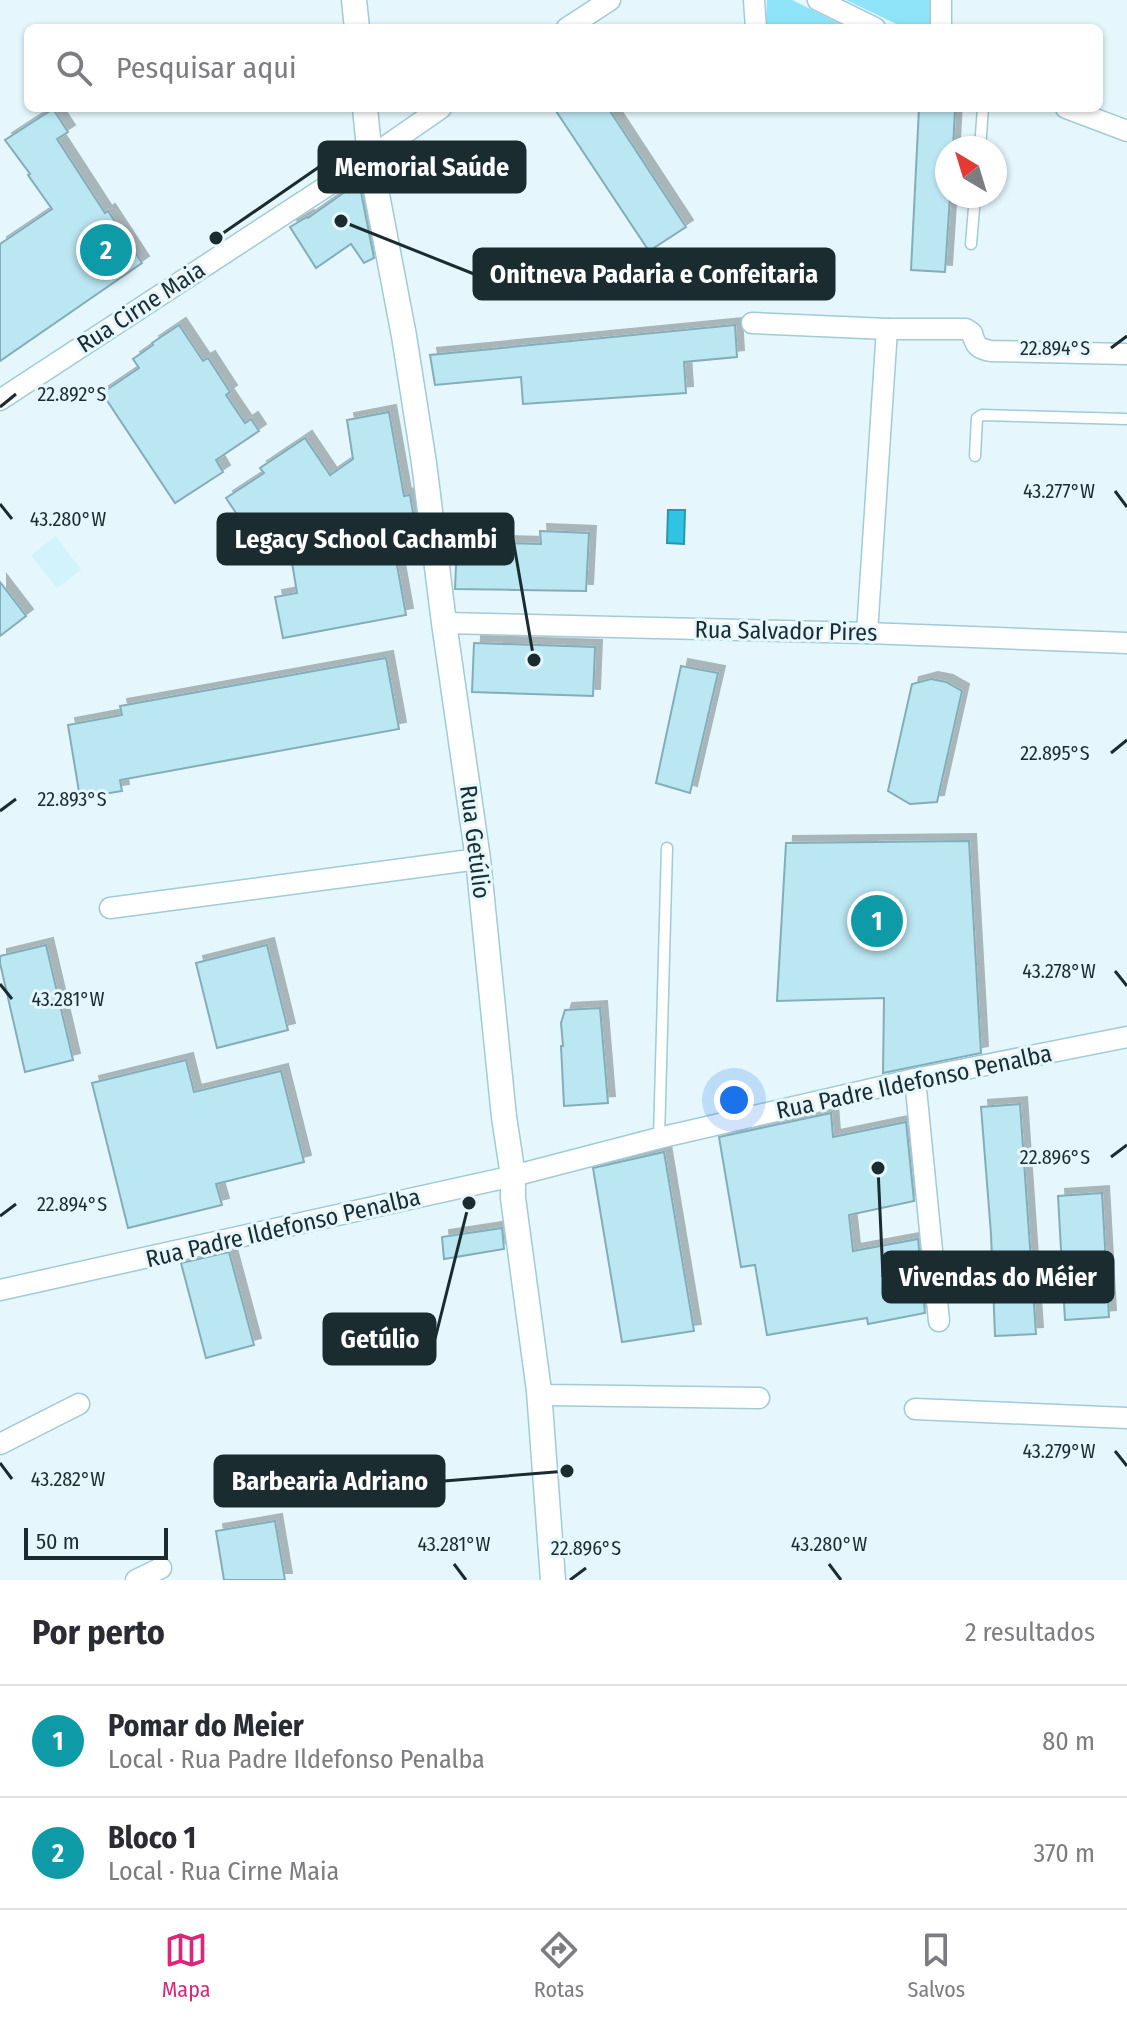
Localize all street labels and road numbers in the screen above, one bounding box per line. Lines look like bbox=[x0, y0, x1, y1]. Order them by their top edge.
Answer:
street label: Rua Cirne Maia bbox=[72, 255, 210, 359]
street label: Rua Salvador Pires bbox=[694, 615, 878, 647]
street label: Rua Getúlio bbox=[454, 784, 496, 900]
street label: Rua Padre Ildefonso Penalba bbox=[774, 1039, 1054, 1125]
street label: Rua Padre Ildefonso Penalba bbox=[143, 1183, 423, 1273]

